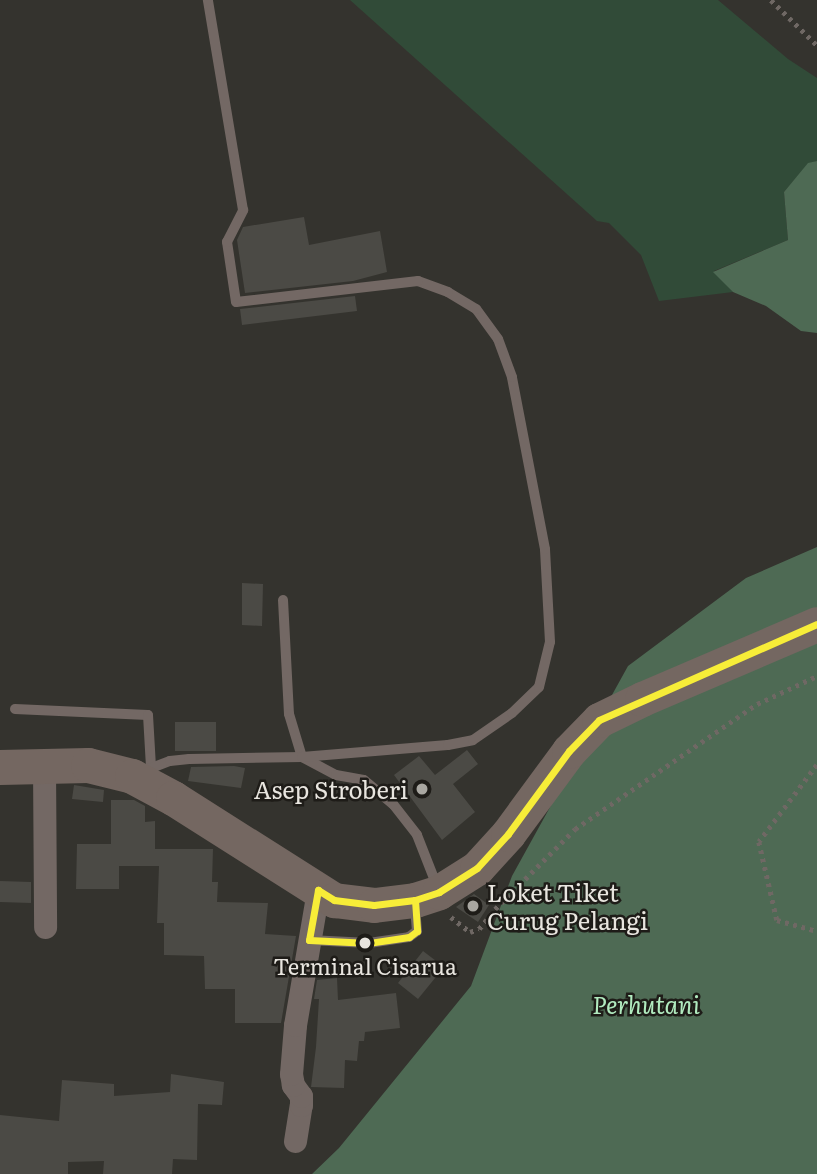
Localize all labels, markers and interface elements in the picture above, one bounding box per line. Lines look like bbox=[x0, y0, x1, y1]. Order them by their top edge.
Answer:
place label: Asep Stroberi bbox=[254, 775, 408, 803]
marker: Asep Stroberi bbox=[414, 781, 430, 797]
place label: Loket Tiket Curug Pelangi bbox=[487, 878, 648, 934]
marker: Loket Tiket Curug Pelangi bbox=[465, 898, 481, 914]
marker: Terminal Cisarua bbox=[358, 936, 372, 950]
place label: Terminal Cisarua bbox=[273, 953, 457, 979]
park label: Perhutani bbox=[592, 990, 700, 1018]

